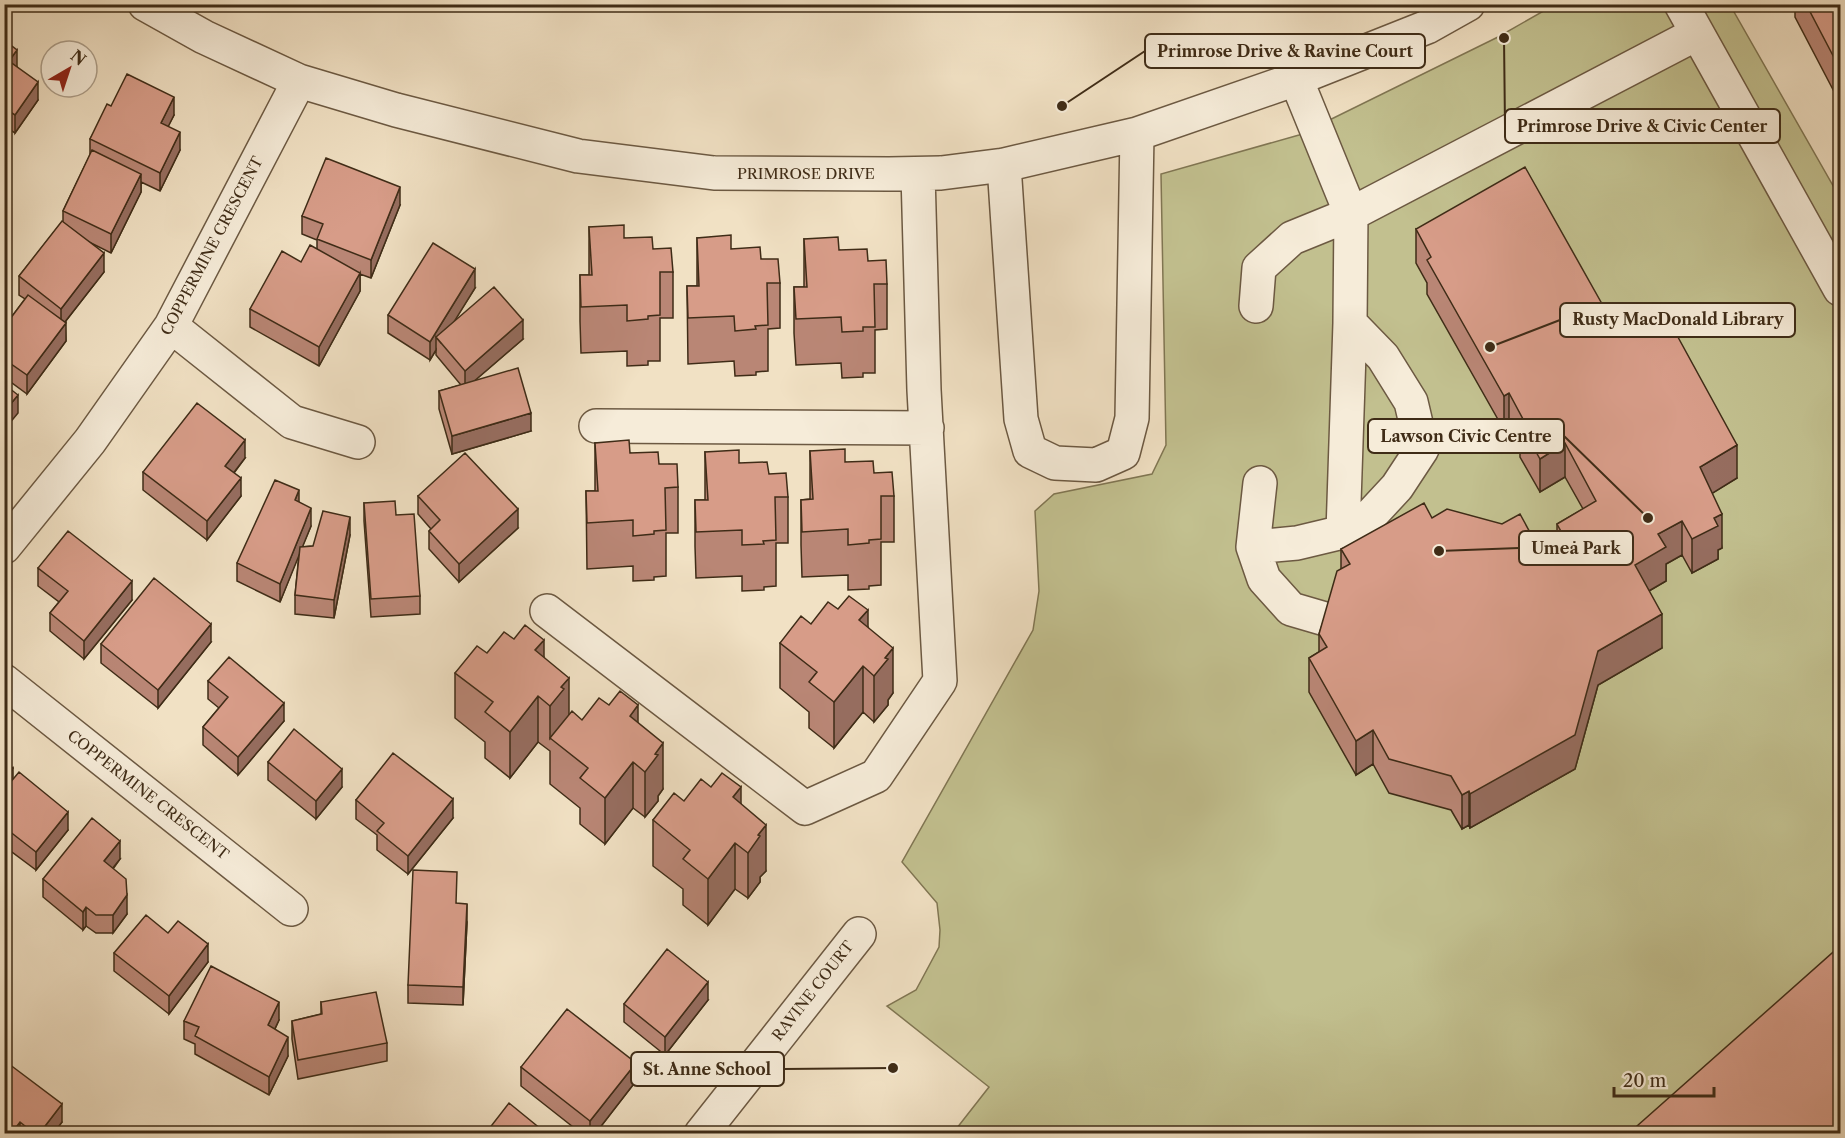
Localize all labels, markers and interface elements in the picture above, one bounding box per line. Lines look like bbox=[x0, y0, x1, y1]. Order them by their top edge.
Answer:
callout: Primrose Drive & Ravine Court bbox=[1145, 34, 1425, 68]
north arrow bbox=[39, 39, 99, 99]
text: Primrose Drive & Ravine Court bbox=[1157, 41, 1413, 61]
text: N bbox=[67, 45, 90, 70]
callout: Primrose Drive & Civic Center bbox=[1505, 109, 1780, 143]
text: Primrose Drive & Civic Center bbox=[1517, 116, 1767, 136]
street label: COPPERMINE CRESCENT bbox=[156, 152, 267, 338]
street label: PRIMROSE DRIVE bbox=[737, 164, 875, 183]
callout: Rusty MacDonald Library bbox=[1560, 303, 1795, 337]
text: Rusty MacDonald Library bbox=[1572, 309, 1785, 329]
callout: Lawson Civic Centre bbox=[1368, 419, 1564, 453]
text: Lawson Civic Centre bbox=[1380, 426, 1552, 446]
callout: Umeå Park bbox=[1519, 531, 1633, 565]
text: Umeå Park bbox=[1531, 538, 1621, 558]
street label: COPPERMINE CRESCENT bbox=[64, 726, 233, 864]
street label: RAVINE COURT bbox=[768, 936, 858, 1044]
callout: St. Anne School bbox=[631, 1052, 784, 1086]
text: St. Anne School bbox=[643, 1059, 772, 1079]
scale bar bbox=[1614, 1060, 1714, 1098]
text: 20 m bbox=[1623, 1070, 1667, 1092]

